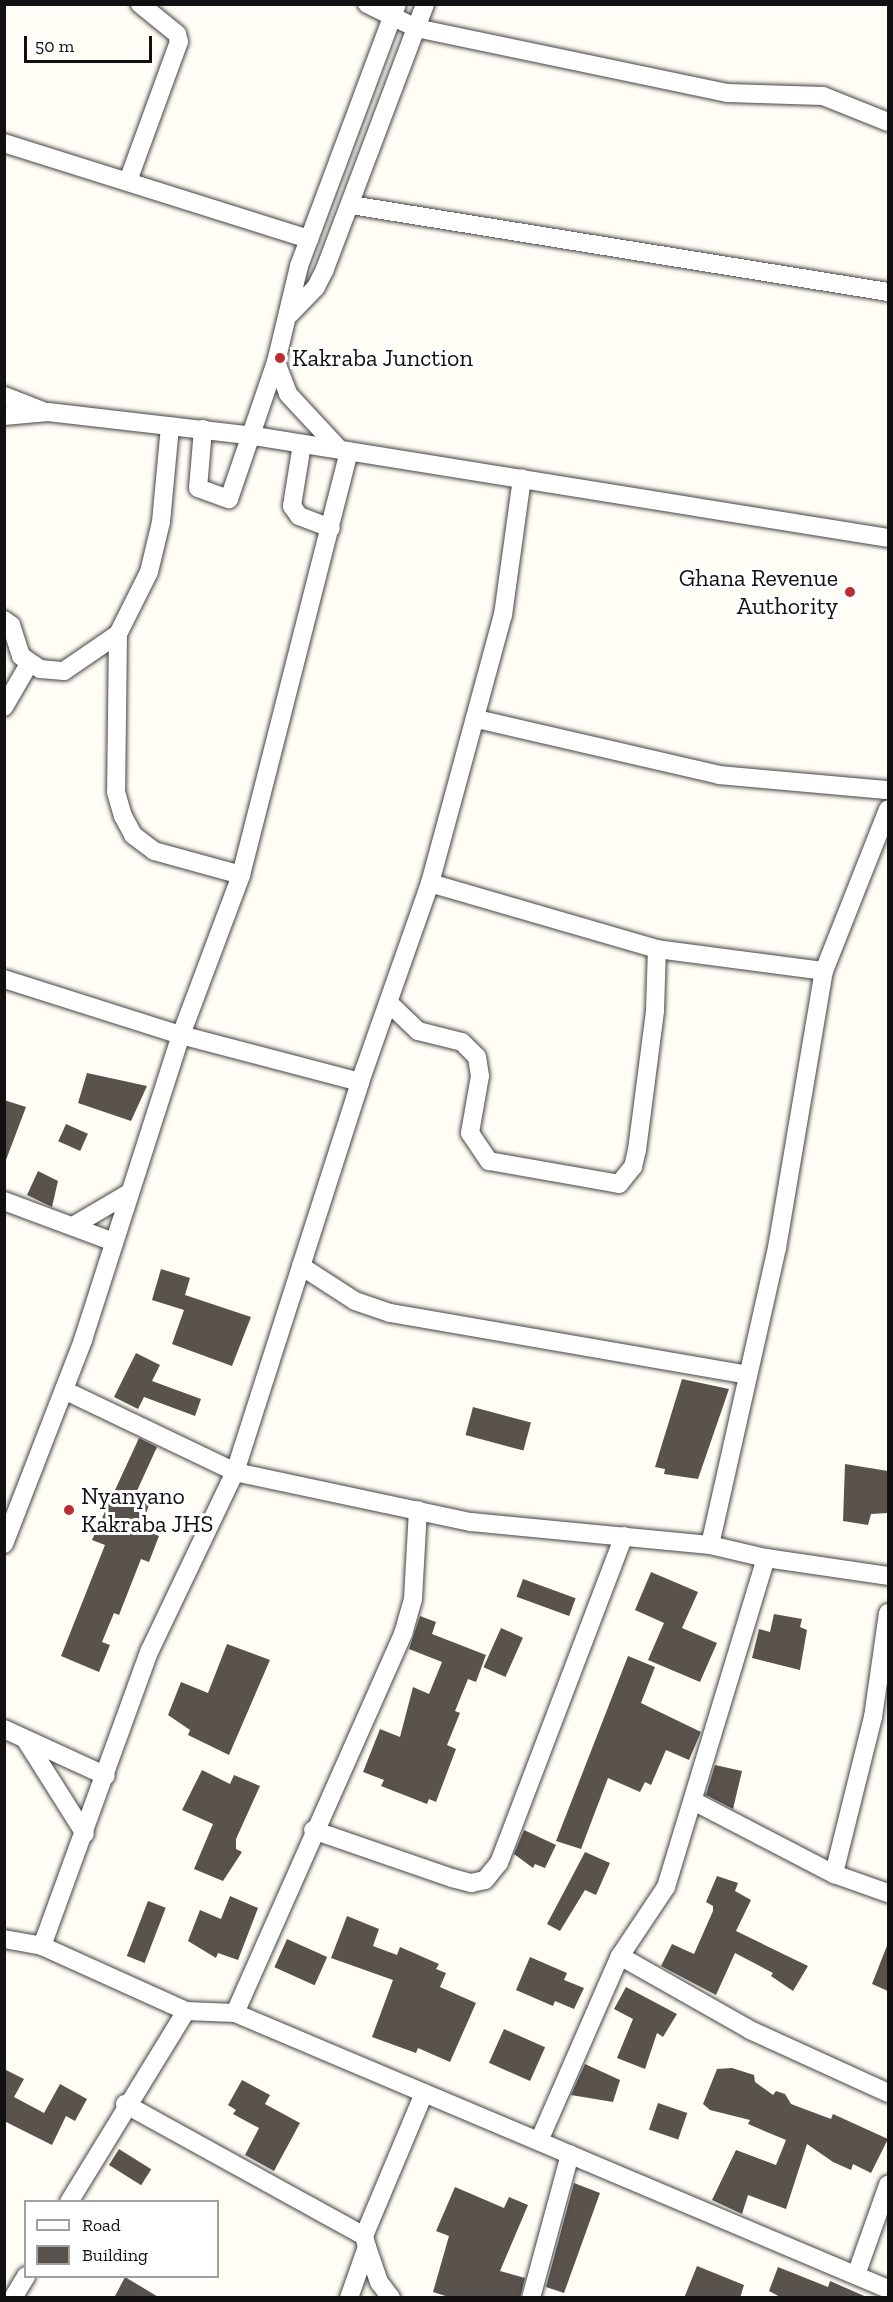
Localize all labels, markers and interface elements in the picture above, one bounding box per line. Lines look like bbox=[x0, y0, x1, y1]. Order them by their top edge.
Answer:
scale bar bbox=[27, 24, 154, 62]
text: 50 m bbox=[35, 35, 74, 57]
place label: Kakraba Junction bbox=[292, 344, 473, 372]
marker: Kakraba Junction bbox=[273, 351, 287, 365]
place label: Ghana Revenue Authority bbox=[679, 564, 838, 620]
marker: Ghana Revenue Authority bbox=[843, 585, 857, 599]
place label: Nyanyano Kakraba JHS bbox=[81, 1482, 214, 1538]
marker: Nyanyano Kakraba JHS bbox=[62, 1503, 76, 1517]
legend bbox=[24, 2200, 219, 2278]
text: Road bbox=[82, 2214, 121, 2236]
text: Building bbox=[82, 2244, 148, 2266]

